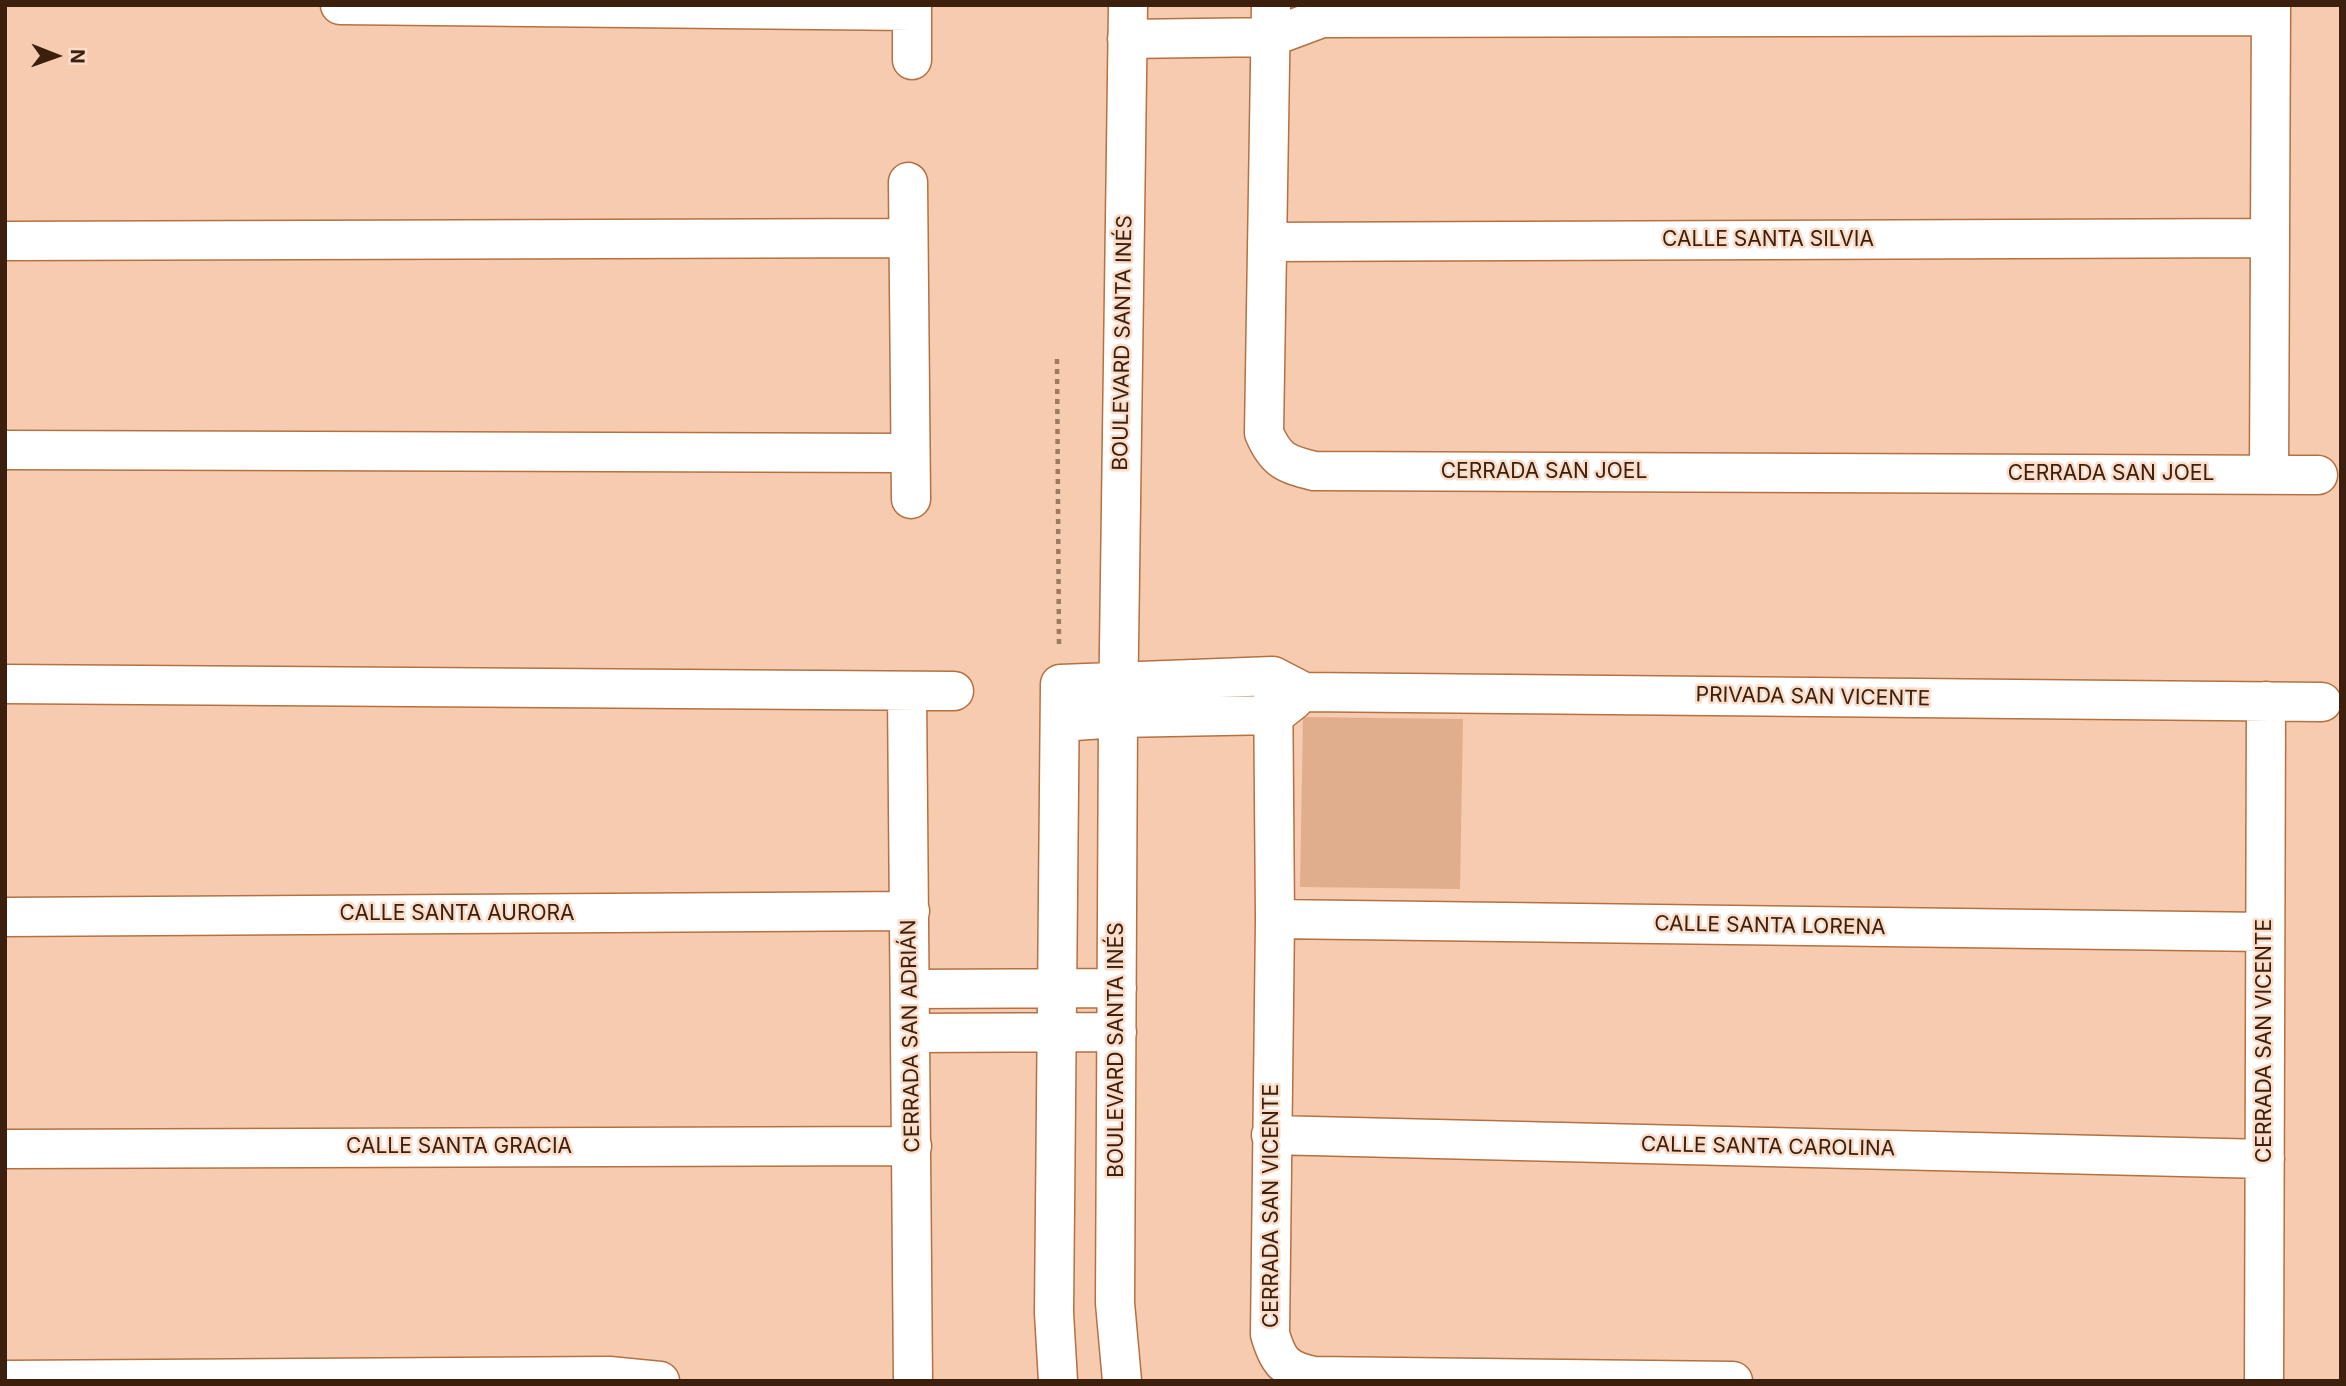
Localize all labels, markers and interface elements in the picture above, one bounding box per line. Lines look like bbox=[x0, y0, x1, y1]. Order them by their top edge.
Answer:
north arrow bbox=[21, 21, 91, 91]
text: N bbox=[66, 49, 89, 64]
street label: BOULEVARD SANTA INÉS bbox=[1108, 215, 1138, 471]
street label: CALLE SANTA SILVIA bbox=[1662, 227, 1874, 253]
street label: CERRADA SAN JOEL bbox=[1441, 459, 1647, 485]
street label: CERRADA SAN JOEL bbox=[2008, 461, 2214, 487]
street label: PRIVADA SAN VICENTE bbox=[1695, 682, 1931, 712]
street label: CALLE SANTA AURORA bbox=[340, 901, 574, 927]
street label: CALLE SANTA LORENA bbox=[1654, 911, 1886, 941]
street label: CERRADA SAN ADRIÁN bbox=[896, 919, 926, 1153]
street label: CERRADA SAN VICENTE bbox=[2252, 919, 2278, 1163]
street label: BOULEVARD SANTA INÉS bbox=[1104, 922, 1130, 1178]
street label: CERRADA SAN VICENTE bbox=[1259, 1084, 1285, 1328]
street label: CALLE SANTA CAROLINA bbox=[1641, 1132, 1895, 1162]
street label: CALLE SANTA GRACIA bbox=[346, 1134, 572, 1160]

